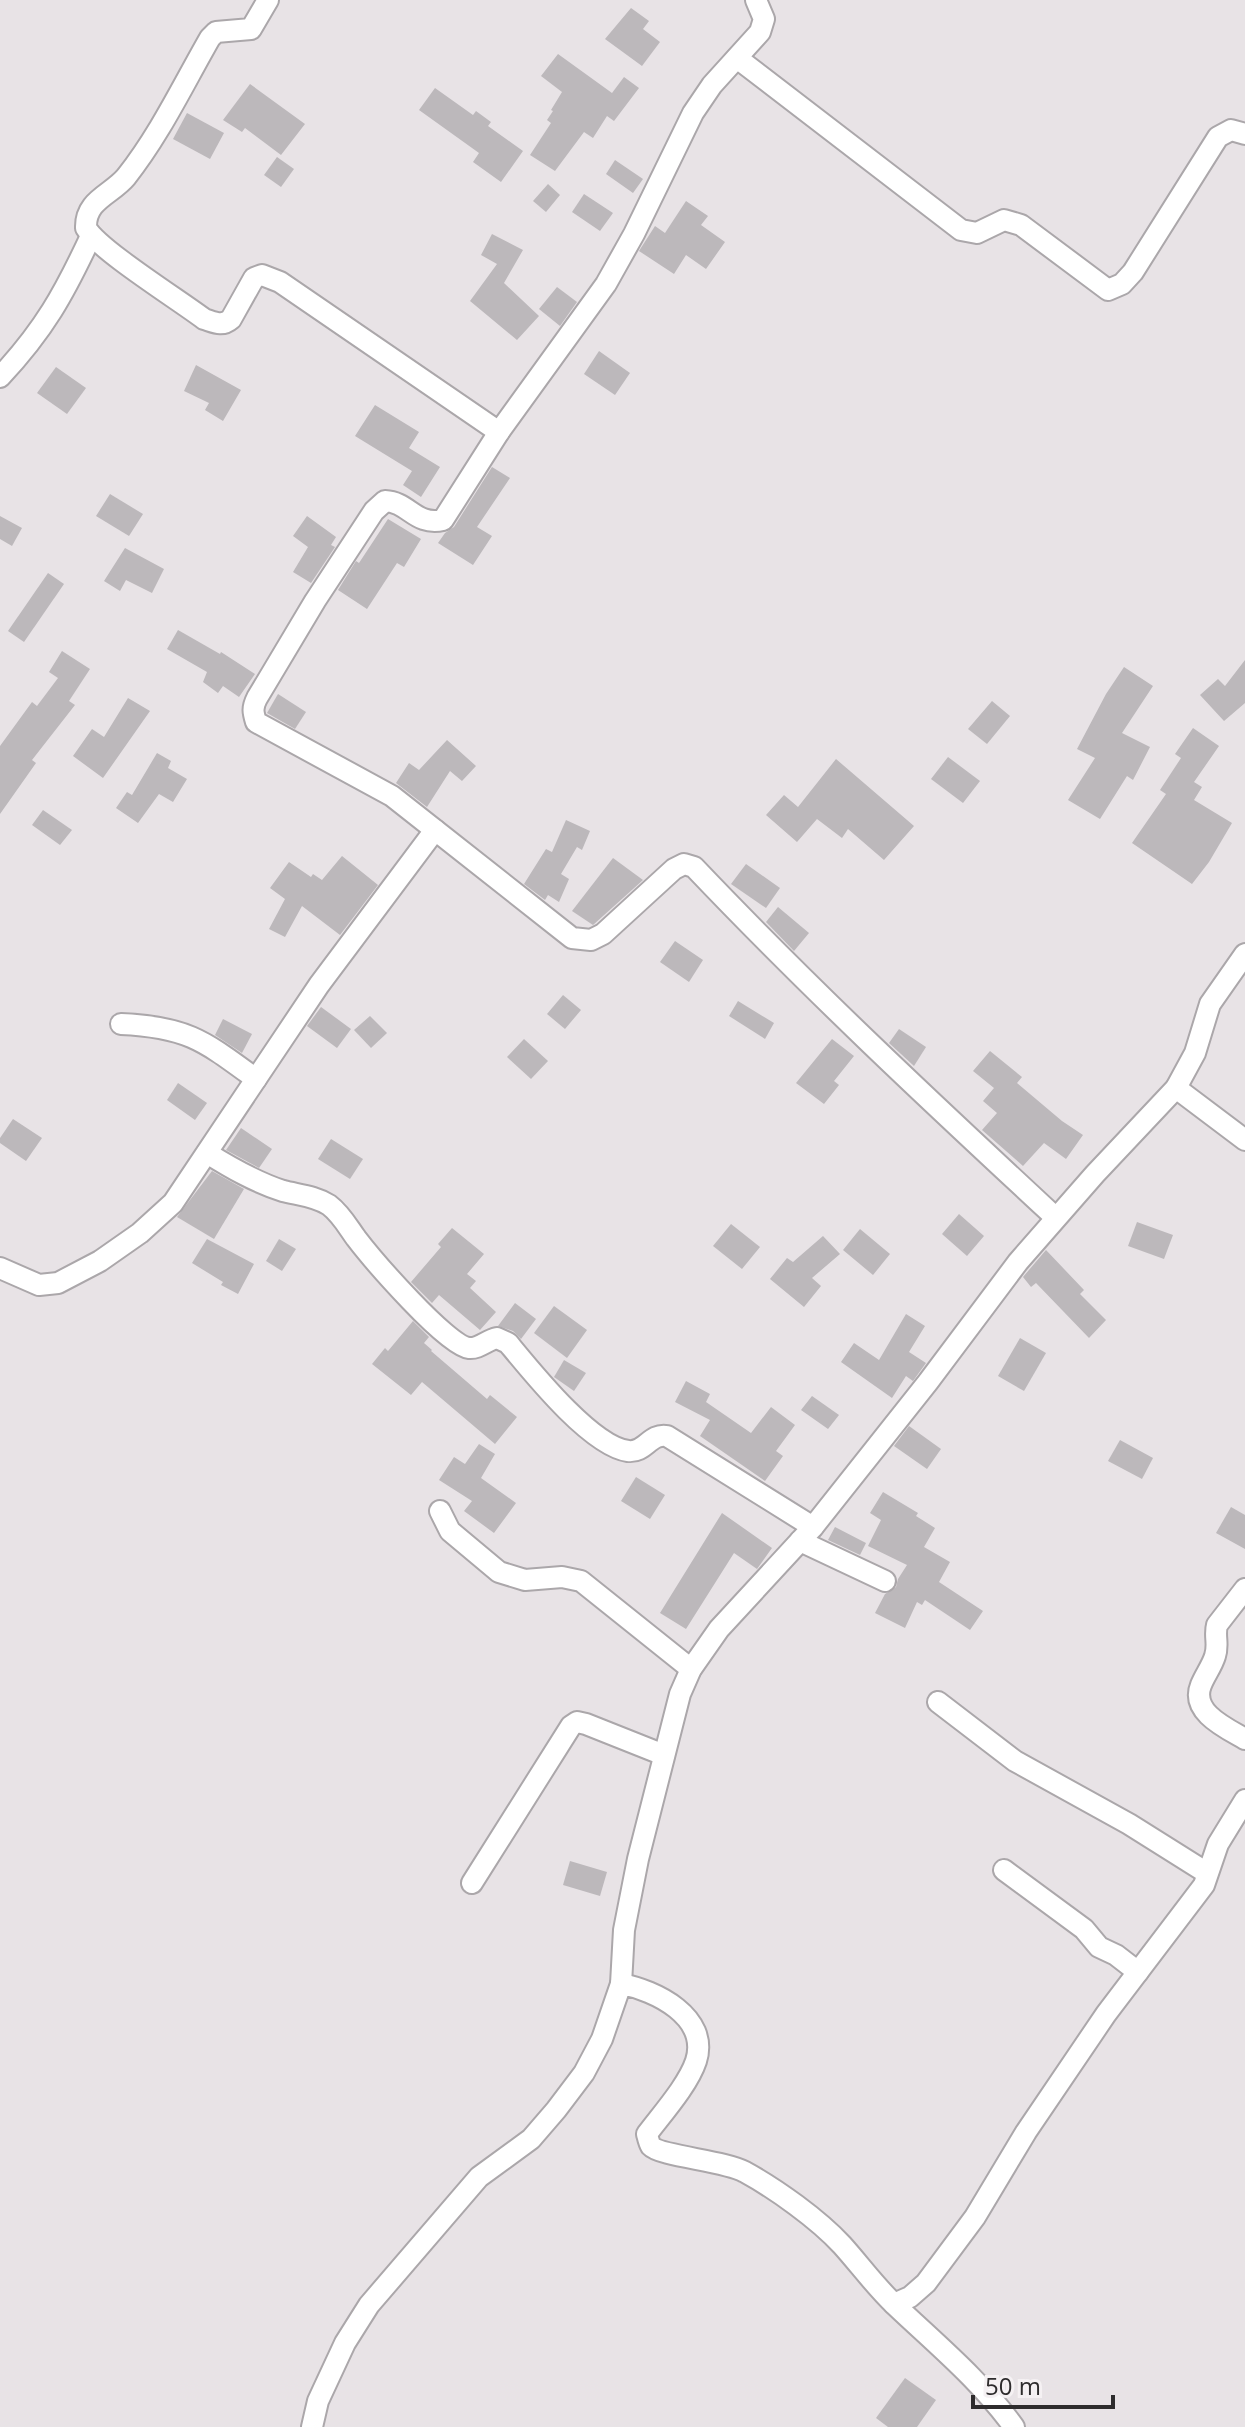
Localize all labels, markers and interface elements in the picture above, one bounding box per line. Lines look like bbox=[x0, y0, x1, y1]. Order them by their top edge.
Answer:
scale bar bbox=[973, 2359, 1113, 2409]
text: 50 m bbox=[985, 2369, 1041, 2402]

